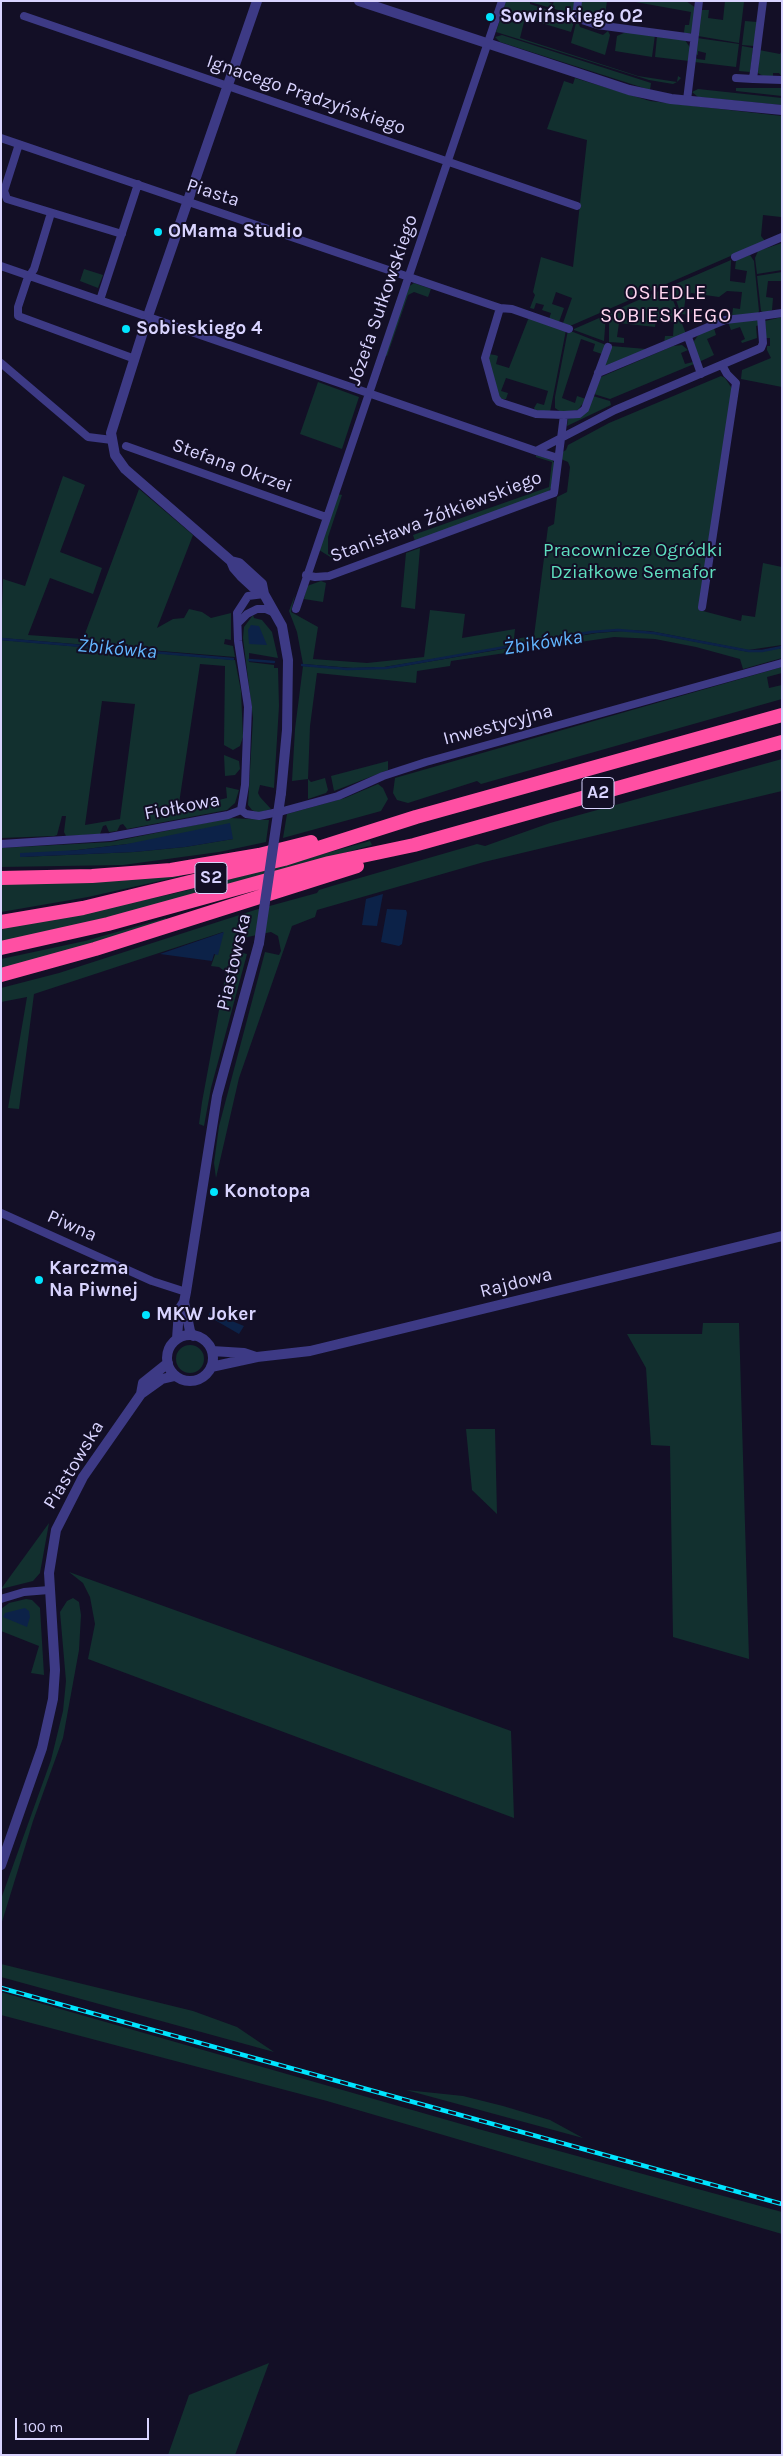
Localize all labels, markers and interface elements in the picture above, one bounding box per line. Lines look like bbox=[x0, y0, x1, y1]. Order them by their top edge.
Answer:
place label: Sowińskiego 02 bbox=[500, 6, 643, 28]
marker: Sowińskiego 02 bbox=[484, 11, 496, 23]
street label: Ignacego Prądzyńskiego bbox=[204, 50, 408, 140]
street label: Piasta bbox=[184, 174, 242, 212]
street label: Józefa Sułkowskiego bbox=[343, 212, 423, 388]
place label: OMama Studio bbox=[168, 221, 303, 243]
marker: OMama Studio bbox=[152, 226, 164, 238]
district label: OSIEDLE SOBIESKIEGO bbox=[599, 281, 733, 328]
place label: Sobieskiego 4 bbox=[136, 318, 262, 340]
marker: Sobieskiego 4 bbox=[120, 323, 132, 335]
street label: Stefana Okrzei bbox=[169, 434, 295, 498]
street label: Stanisława Żółkiewskiego bbox=[327, 466, 545, 568]
park label: Pracownicze Ogródki Działkowe Semafor bbox=[543, 540, 723, 584]
water label: Żbikówka bbox=[502, 625, 584, 661]
water label: Żbikówka bbox=[76, 634, 158, 664]
street label: Inwestycyjna bbox=[441, 699, 555, 751]
road number: A2 bbox=[582, 778, 614, 808]
street label: Fiołkowa bbox=[142, 788, 222, 826]
road number: S2 bbox=[195, 862, 227, 894]
street label: Piastowska bbox=[212, 911, 256, 1013]
place label: Konotopa bbox=[224, 1181, 311, 1203]
marker: Konotopa bbox=[208, 1186, 220, 1198]
street label: Piwna bbox=[44, 1205, 100, 1247]
place label: Karczma Na Piwnej bbox=[49, 1258, 138, 1302]
street label: Rajdowa bbox=[477, 1263, 555, 1303]
marker: Karczma Na Piwnej bbox=[33, 1274, 45, 1286]
place label: MKW Joker bbox=[156, 1304, 256, 1326]
marker: MKW Joker bbox=[140, 1309, 152, 1321]
street label: Piastowska bbox=[39, 1417, 109, 1513]
scale bar bbox=[18, 2408, 151, 2440]
text: 100 m bbox=[23, 2418, 63, 2436]

